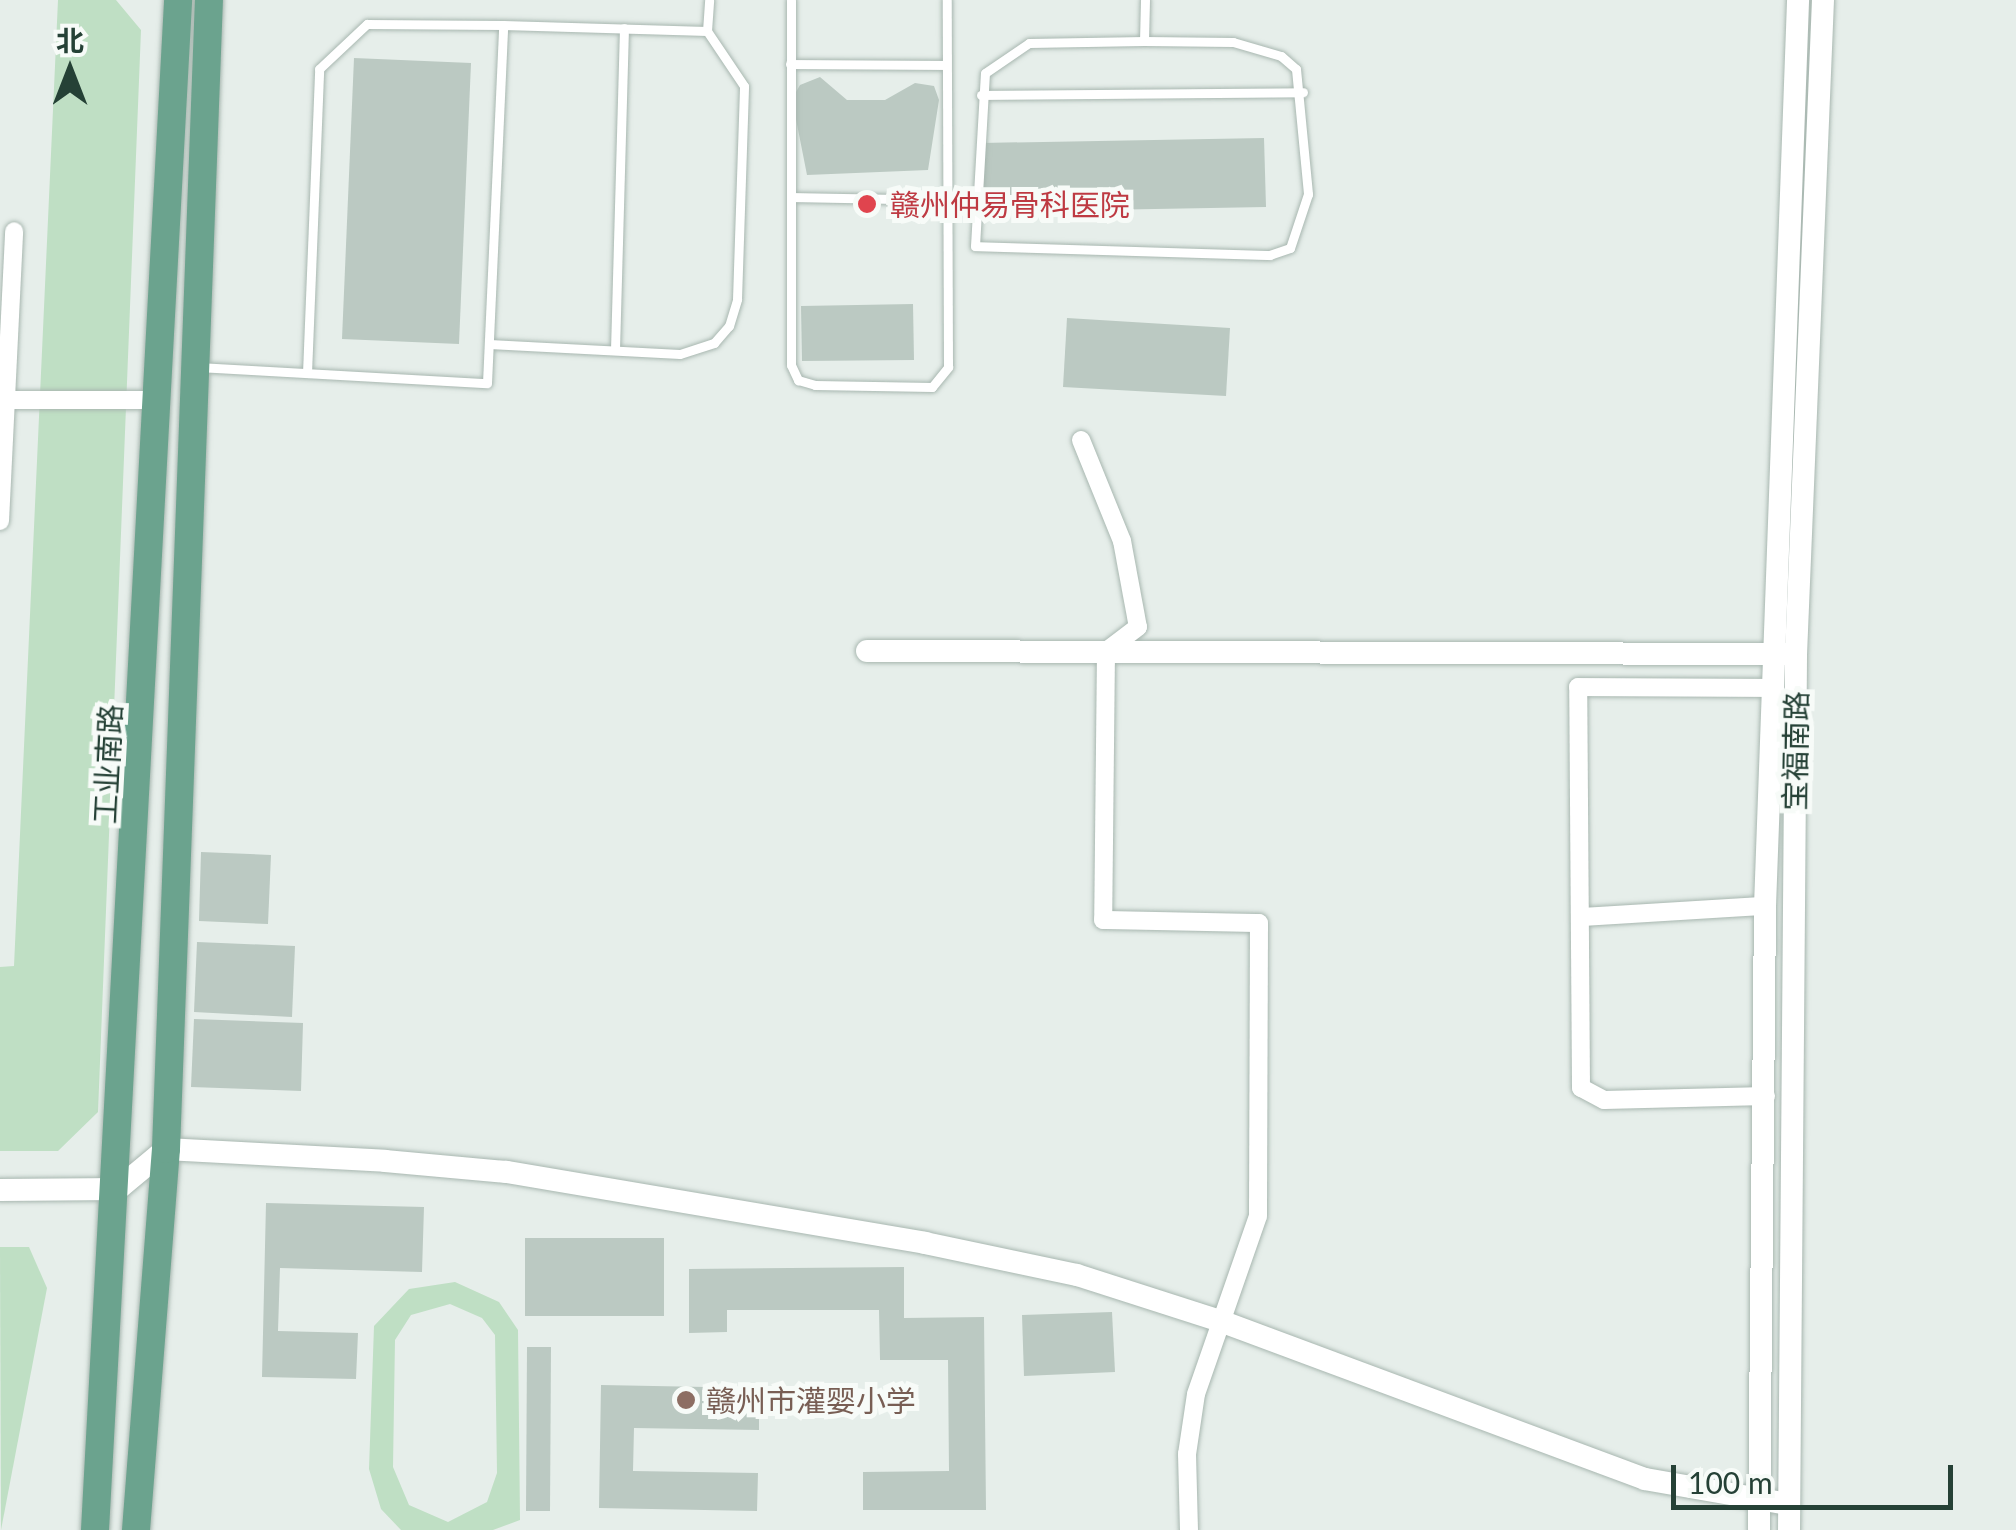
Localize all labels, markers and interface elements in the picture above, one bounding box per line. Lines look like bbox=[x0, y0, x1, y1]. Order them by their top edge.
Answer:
north arrow bbox=[20, 20, 120, 120]
text: 北 bbox=[56, 23, 84, 57]
place label: 赣州仲易骨科医院 bbox=[890, 186, 1130, 222]
marker: 赣州仲易骨科医院 bbox=[854, 191, 880, 217]
street label: 宝福南路 bbox=[1776, 691, 1814, 811]
street label: 工业南路 bbox=[86, 703, 128, 825]
place label: 赣州市灌婴小学 bbox=[706, 1382, 916, 1418]
marker: 赣州市灌婴小学 bbox=[675, 1389, 697, 1411]
scale bar bbox=[1676, 1445, 1958, 1507]
text: 100 m bbox=[1688, 1464, 1773, 1500]

